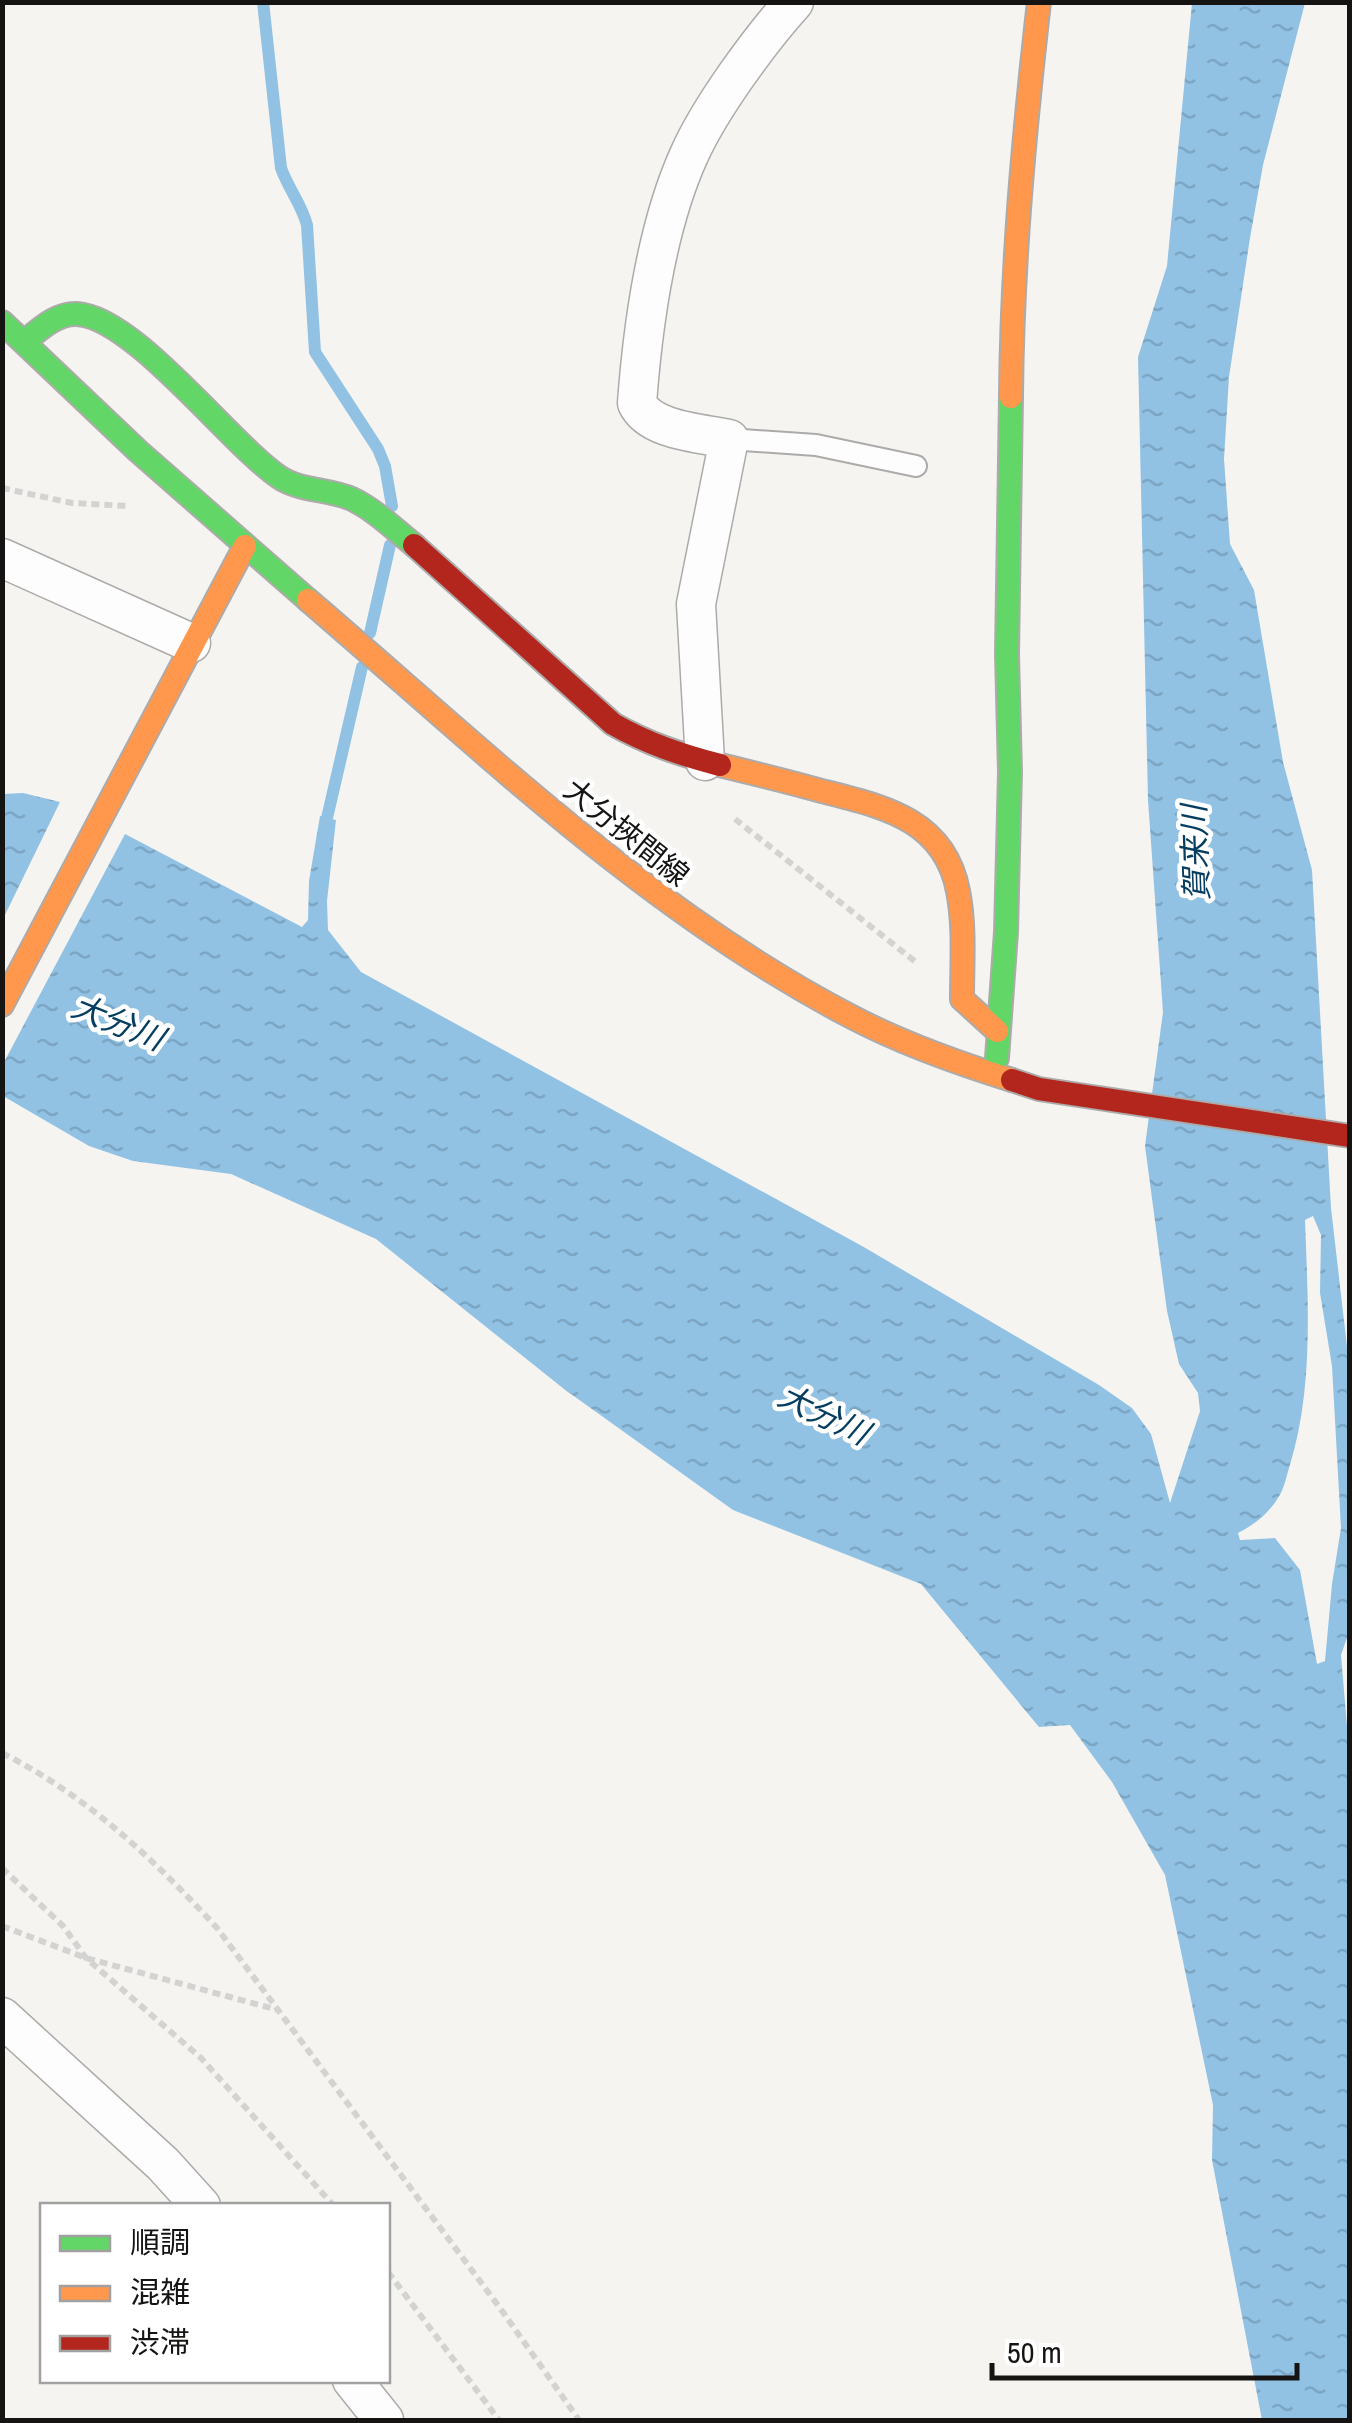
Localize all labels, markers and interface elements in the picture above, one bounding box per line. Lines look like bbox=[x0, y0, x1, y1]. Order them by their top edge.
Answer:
street label: 大分挾間線 bbox=[556, 769, 698, 895]
water label: 賀来川 bbox=[1172, 801, 1218, 902]
water label: 大分川 bbox=[65, 984, 173, 1061]
water label: 大分川 bbox=[771, 1374, 879, 1456]
legend bbox=[40, 2203, 390, 2383]
text: 順調 bbox=[130, 2222, 190, 2262]
text: 混雑 bbox=[130, 2272, 190, 2312]
scale bar bbox=[992, 2318, 1297, 2380]
text: 渋滞 bbox=[130, 2322, 190, 2362]
text: 50 m bbox=[1007, 2332, 1062, 2372]

